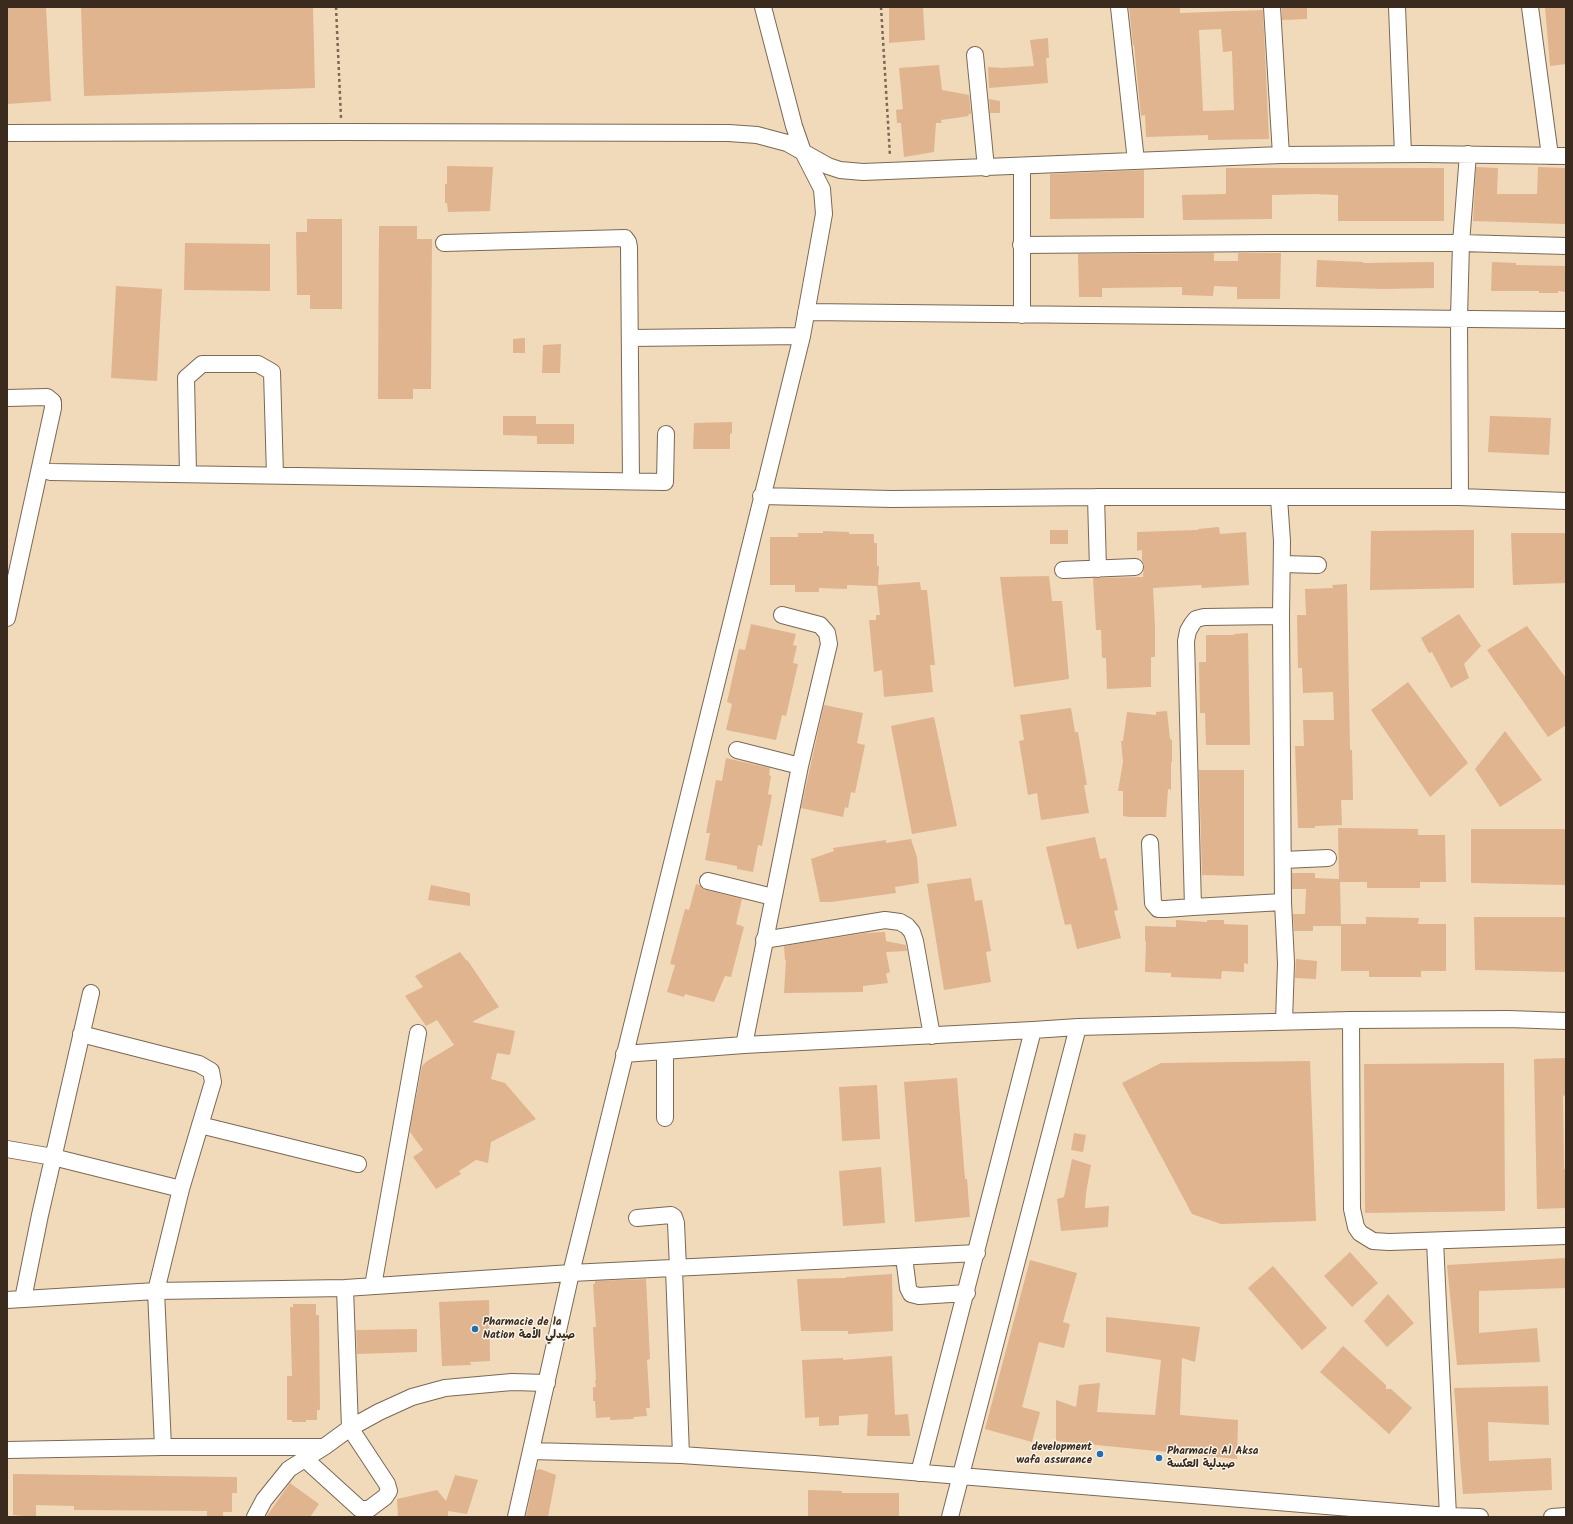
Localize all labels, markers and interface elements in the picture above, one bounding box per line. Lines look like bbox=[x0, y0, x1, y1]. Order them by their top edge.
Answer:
place label: Pharmacie de la Nation صيدلي الأمة bbox=[483, 1316, 575, 1342]
marker: Pharmacie de la Nation صيدلي الأمة bbox=[470, 1324, 480, 1334]
place label: development wafa assurance bbox=[1016, 1441, 1092, 1467]
place label: Pharmacie Al Aksa صيدلية العكسة bbox=[1167, 1445, 1258, 1471]
marker: development wafa assurance bbox=[1095, 1449, 1105, 1459]
marker: Pharmacie Al Aksa صيدلية العكسة bbox=[1154, 1453, 1164, 1463]

